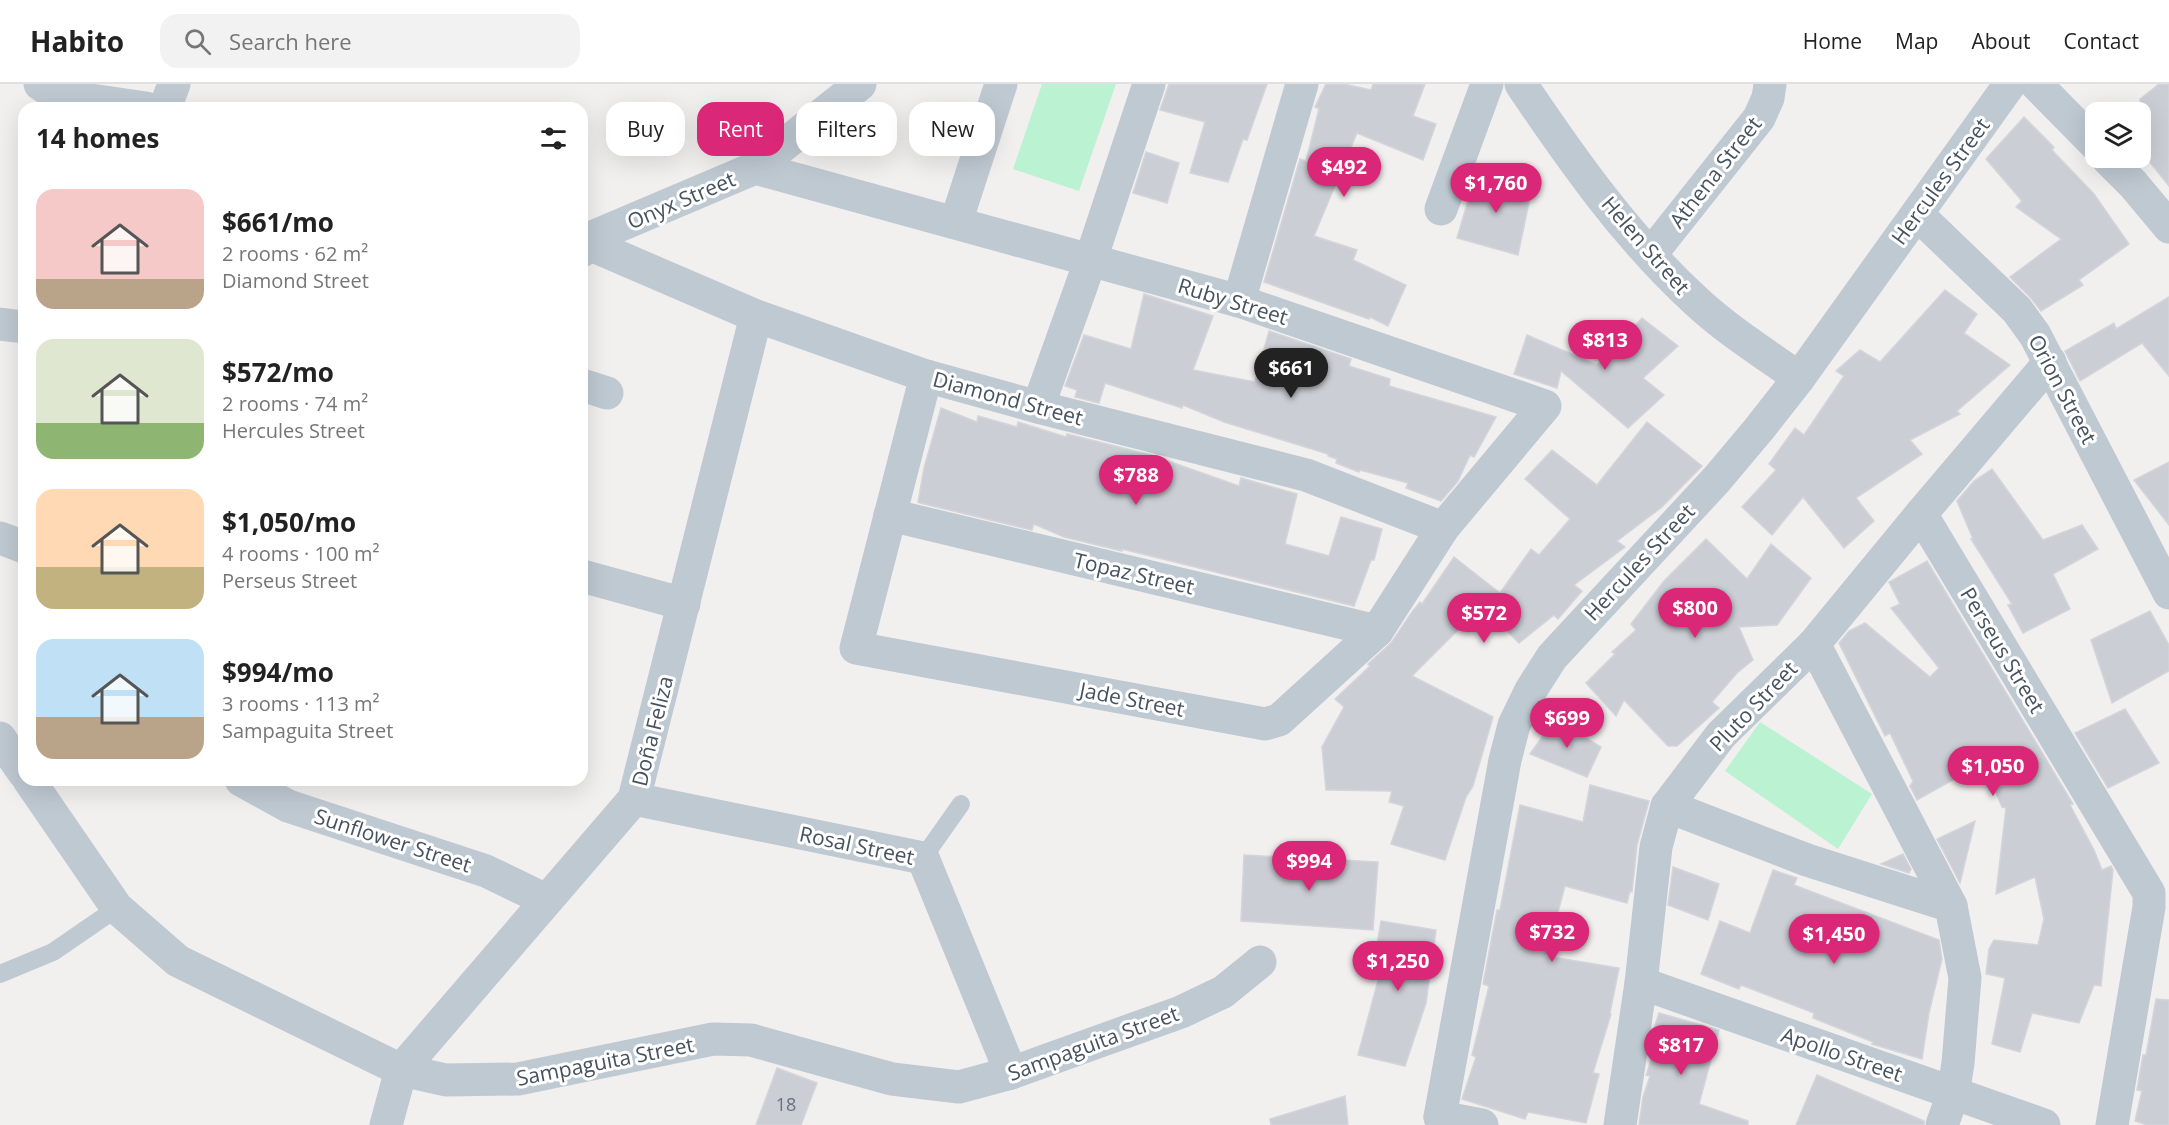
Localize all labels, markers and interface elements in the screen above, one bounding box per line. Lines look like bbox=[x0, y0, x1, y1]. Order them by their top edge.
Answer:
search box bbox=[160, 14, 580, 68]
text: Habito bbox=[30, 22, 124, 60]
icon: search bbox=[181, 25, 214, 58]
text: Search here bbox=[229, 26, 352, 56]
text: Home bbox=[1803, 27, 1862, 55]
text: Map bbox=[1895, 27, 1938, 55]
text: About bbox=[1971, 27, 2031, 55]
text: Contact bbox=[2064, 27, 2139, 55]
chip: Buy bbox=[606, 102, 685, 156]
chip: Rent bbox=[697, 102, 784, 156]
chip: Filters bbox=[796, 102, 897, 156]
chip: New bbox=[909, 102, 995, 156]
map controls bbox=[2085, 102, 2151, 168]
button: layers bbox=[2085, 102, 2151, 168]
street label: Athena Street bbox=[1663, 111, 1767, 233]
street label: Hercules Street bbox=[1885, 112, 1995, 250]
text: 14 homes bbox=[36, 120, 160, 156]
icon: filters bbox=[537, 122, 570, 155]
pin: $492 bbox=[1308, 147, 1380, 198]
text: $492 bbox=[1321, 153, 1367, 180]
pin: $1,760 bbox=[1447, 163, 1545, 214]
street label: Onyx Street bbox=[623, 165, 739, 235]
text: $1,760 bbox=[1465, 169, 1527, 196]
street label: Helen Street bbox=[1596, 190, 1696, 300]
text: $661/mo bbox=[222, 204, 334, 240]
icon: home bbox=[84, 213, 156, 285]
text: 2 rooms · 62 m² bbox=[222, 240, 368, 267]
text: Diamond Street bbox=[222, 267, 369, 294]
street label: Ruby Street bbox=[1175, 271, 1291, 331]
pin: $813 bbox=[1569, 320, 1641, 371]
text: $813 bbox=[1582, 326, 1628, 353]
street label: Orion Street bbox=[2023, 330, 2103, 448]
pin: $661 bbox=[1255, 348, 1327, 399]
text: $572/mo bbox=[222, 354, 334, 390]
text: $661 bbox=[1268, 354, 1314, 381]
icon: home bbox=[84, 363, 156, 435]
street label: Diamond Street bbox=[930, 365, 1086, 431]
text: 2 rooms · 74 m² bbox=[222, 390, 368, 417]
text: Hercules Street bbox=[222, 417, 365, 444]
pin: $788 bbox=[1100, 455, 1172, 506]
text: $788 bbox=[1113, 461, 1159, 488]
street label: Hercules Street bbox=[1578, 498, 1700, 626]
text: $1,050/mo bbox=[222, 504, 356, 540]
icon: home bbox=[84, 513, 156, 585]
text: 4 rooms · 100 m² bbox=[222, 540, 380, 567]
street label: Topaz Street bbox=[1071, 546, 1197, 600]
text: Perseus Street bbox=[222, 567, 357, 594]
street label: Perseus Street bbox=[1954, 582, 2052, 718]
pin: $800 bbox=[1659, 588, 1731, 639]
pin: $572 bbox=[1448, 593, 1520, 644]
text: $800 bbox=[1672, 594, 1718, 621]
text: $572 bbox=[1461, 599, 1507, 626]
text: $994/mo bbox=[222, 654, 334, 690]
street label: Pluto Street bbox=[1703, 655, 1803, 757]
icon: home bbox=[84, 663, 156, 735]
street label: Doña Feliza bbox=[625, 673, 679, 789]
street label: Jade Street bbox=[1075, 675, 1187, 723]
text: 3 rooms · 113 m² bbox=[222, 690, 380, 717]
pin: $699 bbox=[1531, 698, 1603, 749]
text: $699 bbox=[1544, 704, 1590, 731]
text: Sampaguita Street bbox=[222, 717, 393, 744]
pin: $1,050 bbox=[1944, 746, 2042, 797]
text: $1,050 bbox=[1962, 752, 2024, 779]
street label: Sunflower Street bbox=[311, 801, 475, 879]
street label: Rosal Street bbox=[797, 819, 917, 871]
pin: $994 bbox=[1273, 841, 1345, 892]
text: $994 bbox=[1286, 847, 1332, 874]
pin: $732 bbox=[1516, 912, 1588, 963]
pin: $1,450 bbox=[1785, 914, 1883, 965]
text: $732 bbox=[1529, 918, 1575, 945]
text: $1,450 bbox=[1803, 920, 1865, 947]
pin: $1,250 bbox=[1349, 941, 1447, 992]
text: $1,250 bbox=[1367, 947, 1429, 974]
street label: Sampaguita Street bbox=[1004, 999, 1182, 1087]
street label: Apollo Street bbox=[1778, 1020, 1906, 1088]
pin: $817 bbox=[1645, 1025, 1717, 1076]
street label: Sampaguita Street bbox=[514, 1030, 696, 1092]
text: $817 bbox=[1658, 1031, 1704, 1058]
house number: 18 bbox=[776, 1092, 796, 1116]

